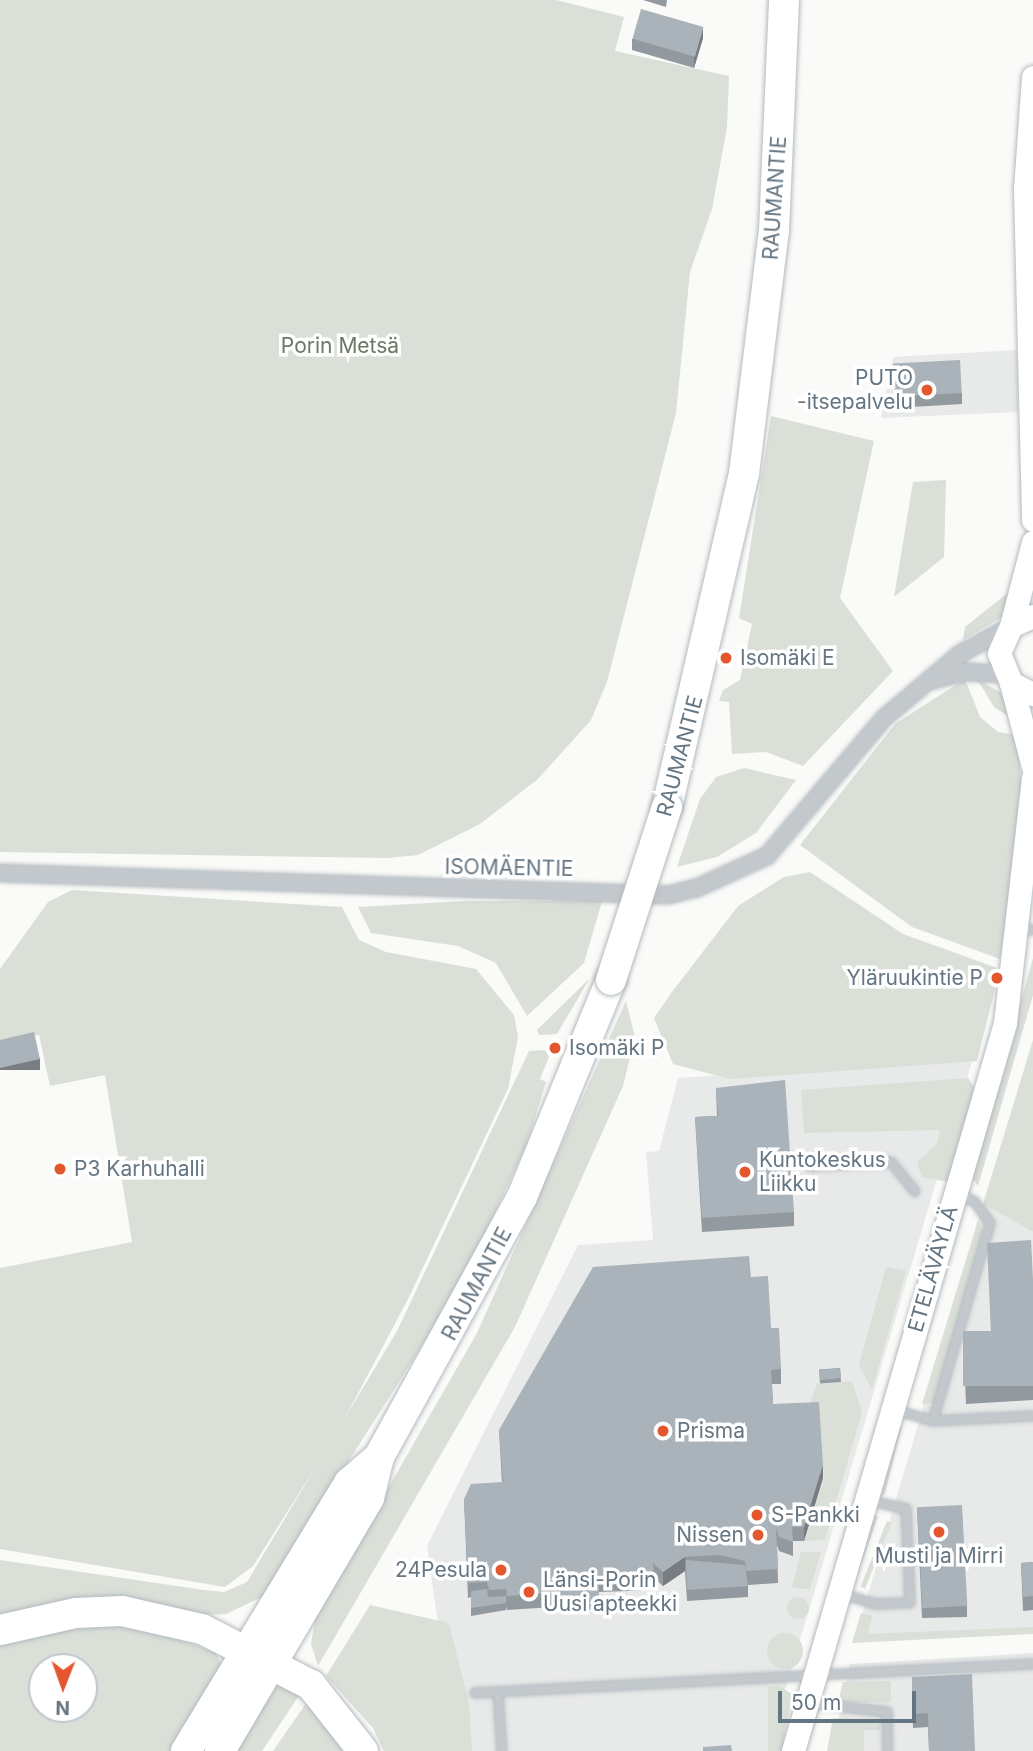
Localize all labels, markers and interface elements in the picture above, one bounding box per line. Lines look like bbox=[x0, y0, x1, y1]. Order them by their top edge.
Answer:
street label: RAUMANTIE bbox=[758, 135, 792, 261]
park label: Porin Metsä bbox=[281, 333, 399, 359]
place label: PUTO -itsepalvelu bbox=[797, 365, 913, 415]
marker: PUTO -itsepalvelu bbox=[919, 382, 935, 398]
place label: Isomäki E bbox=[740, 645, 835, 671]
marker: Isomäki E bbox=[718, 650, 734, 666]
street label: RAUMANTIE bbox=[652, 693, 708, 819]
street label: ISOMÄENTIE bbox=[444, 854, 574, 882]
place label: Yläruukintie P bbox=[847, 965, 983, 991]
marker: Yläruukintie P bbox=[989, 970, 1005, 986]
place label: Isomäki P bbox=[569, 1035, 664, 1061]
marker: Isomäki P bbox=[547, 1040, 563, 1056]
place label: Kuntokeskus Liikku bbox=[759, 1147, 886, 1197]
place label: P3 Karhuhalli bbox=[74, 1156, 205, 1182]
marker: P3 Karhuhalli bbox=[52, 1161, 68, 1177]
marker: Kuntokeskus Liikku bbox=[737, 1164, 753, 1180]
street label: ETELÄVÄYLÄ bbox=[903, 1203, 963, 1335]
street label: RAUMANTIE bbox=[437, 1223, 517, 1345]
place label: Prisma bbox=[677, 1418, 745, 1444]
marker: Prisma bbox=[655, 1423, 671, 1439]
place label: S-Pankki bbox=[771, 1502, 860, 1528]
marker: S-Pankki bbox=[749, 1507, 765, 1523]
place label: Nissen bbox=[676, 1522, 744, 1548]
marker: Musti ja Mirri bbox=[931, 1524, 947, 1540]
marker: Nissen bbox=[750, 1527, 766, 1543]
place label: Musti ja Mirri bbox=[875, 1543, 1003, 1569]
place label: 24Pesula bbox=[395, 1557, 487, 1583]
marker: 24Pesula bbox=[493, 1562, 509, 1578]
place label: Länsi-Porin Uusi apteekki bbox=[543, 1567, 677, 1617]
marker: Länsi-Porin Uusi apteekki bbox=[521, 1584, 537, 1600]
north arrow bbox=[28, 1653, 98, 1723]
scale bar bbox=[781, 1678, 919, 1722]
text: 50 m bbox=[791, 1690, 841, 1715]
text: N bbox=[55, 1696, 70, 1719]

